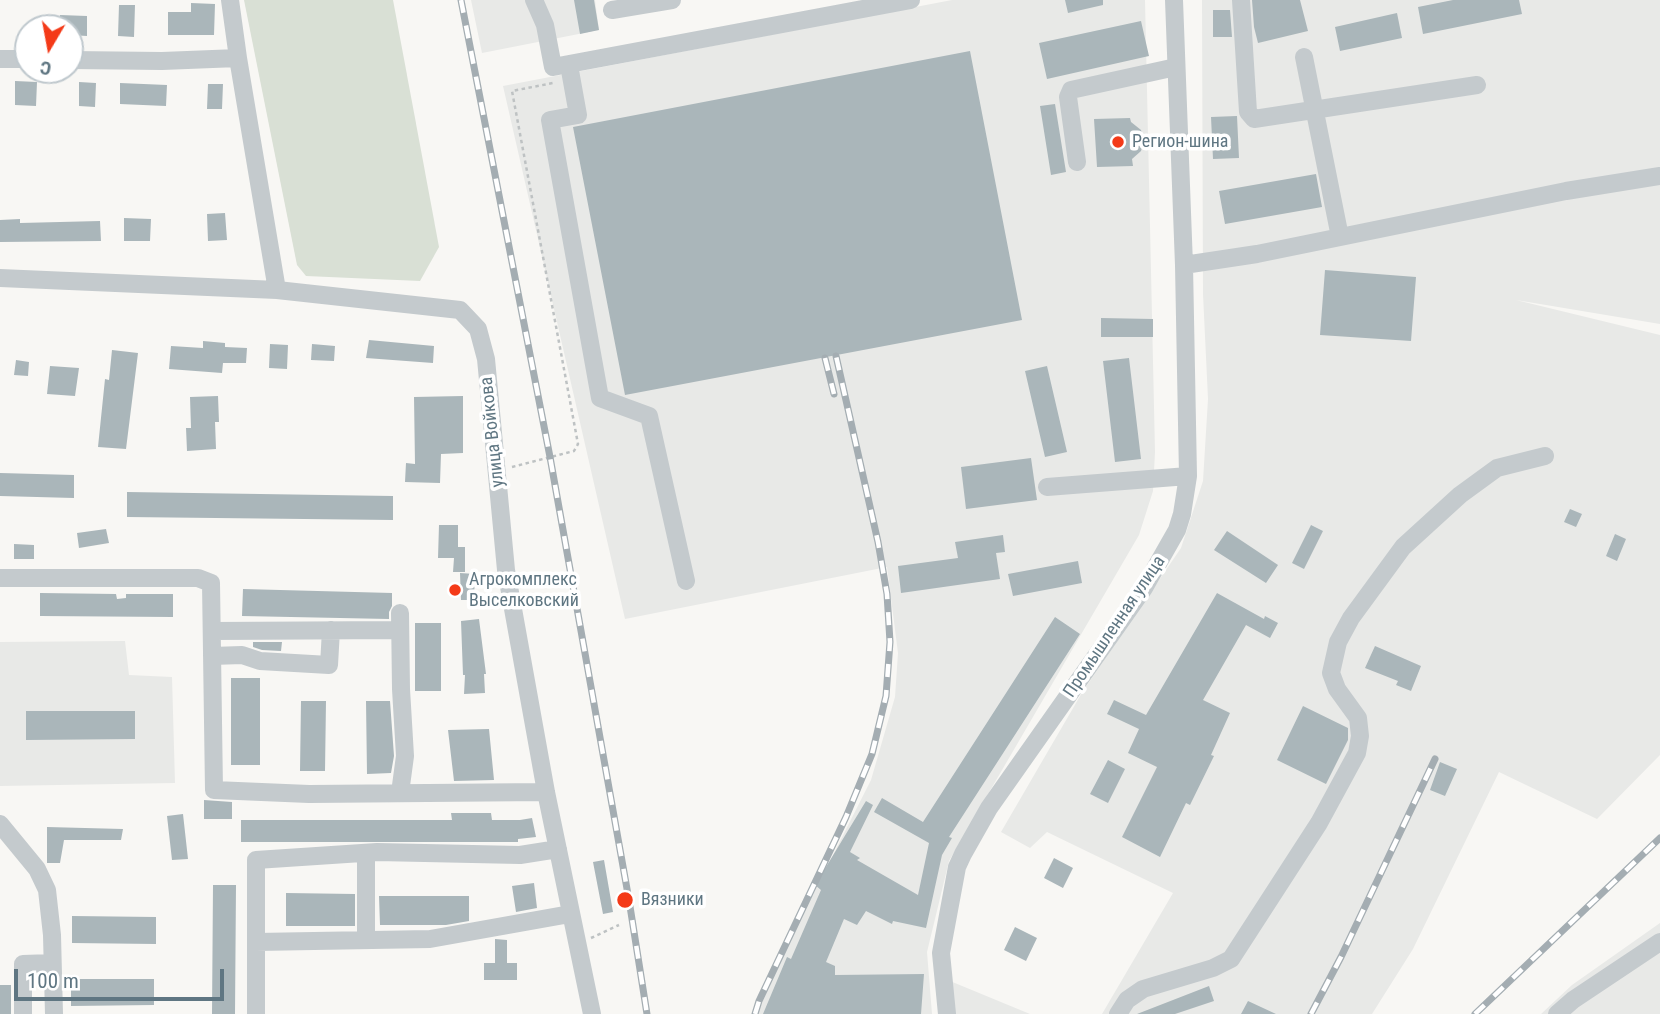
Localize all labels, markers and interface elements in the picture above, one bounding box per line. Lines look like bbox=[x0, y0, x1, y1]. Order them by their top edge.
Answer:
north arrow bbox=[14, 14, 84, 84]
text: С bbox=[38, 56, 53, 80]
place label: Регион-шина bbox=[1132, 131, 1228, 153]
marker: Регион-шина bbox=[1110, 134, 1126, 150]
street label: улица Войкова bbox=[476, 376, 510, 488]
street label: Промышленная улица bbox=[1059, 552, 1171, 702]
place label: Агрокомплекс Выселковский bbox=[469, 569, 579, 612]
marker: Агрокомплекс Выселковский bbox=[447, 582, 463, 598]
place label: Вязники bbox=[641, 889, 704, 911]
marker: Вязники bbox=[615, 890, 635, 910]
scale bar bbox=[18, 954, 228, 998]
text: 100 m bbox=[27, 969, 79, 993]

